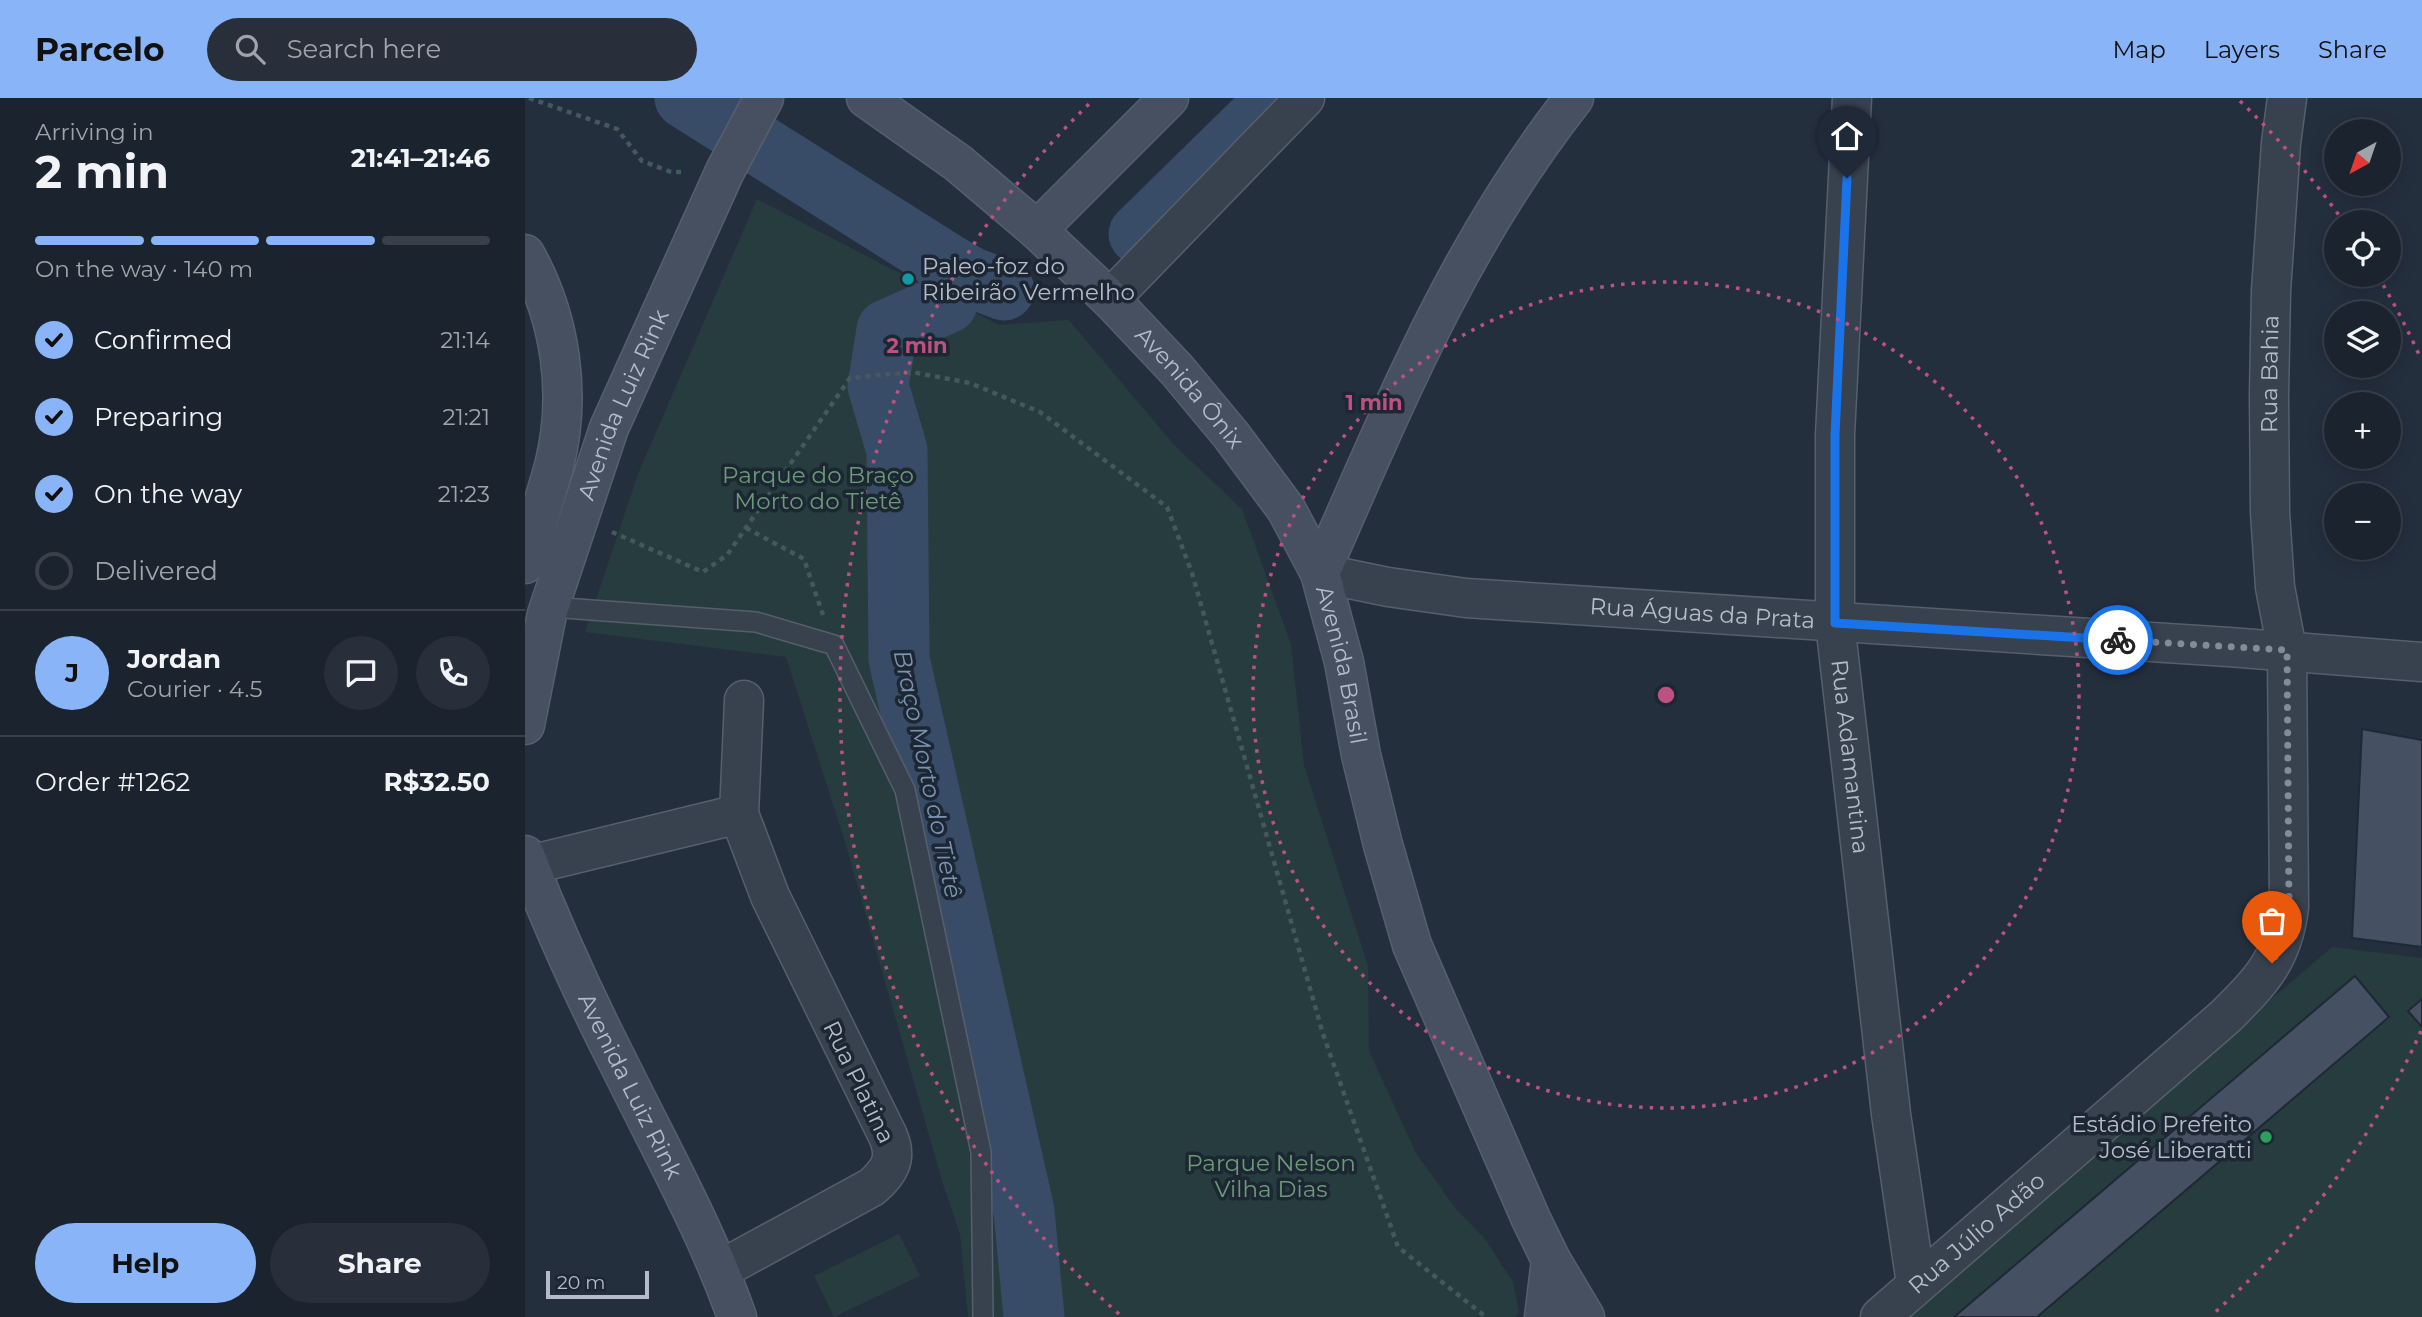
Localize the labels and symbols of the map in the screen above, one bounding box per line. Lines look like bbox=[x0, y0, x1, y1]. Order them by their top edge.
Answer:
pin bbox=[1817, 106, 1877, 178]
north arrow bbox=[2324, 119, 2401, 196]
place label: Paleo-foz do Ribeirão Vermelho bbox=[922, 252, 1135, 306]
marker: Paleo-foz do Ribeirão Vermelho bbox=[900, 271, 916, 287]
street label: Avenida Luiz Rink bbox=[572, 305, 675, 504]
street label: Rua Bahia bbox=[2255, 315, 2285, 433]
street label: Avenida Ônix bbox=[1129, 321, 1250, 454]
text: 2 min bbox=[886, 333, 948, 358]
text: 1 min bbox=[1345, 390, 1403, 415]
park label: Parque do Braço Morto do Tietê bbox=[722, 461, 914, 515]
street label: Avenida Brasil bbox=[1310, 583, 1373, 746]
street label: Rua Águas da Prata bbox=[1589, 592, 1816, 634]
courier bbox=[2083, 605, 2153, 675]
water label: Braço Morto do Tietê bbox=[888, 647, 968, 901]
street label: Rua Adamantina bbox=[1825, 658, 1875, 855]
centre of rings bbox=[1654, 683, 1678, 707]
pin bbox=[2242, 891, 2302, 963]
street label: Avenida Luiz Rink bbox=[572, 989, 689, 1184]
street label: Rua Platina bbox=[817, 1016, 901, 1148]
place label: Estádio Prefeito José Liberatti bbox=[2071, 1110, 2252, 1164]
marker: Estádio Prefeito José Liberatti bbox=[2258, 1129, 2274, 1145]
park label: Parque Nelson Vilha Dias bbox=[1186, 1149, 1356, 1203]
street label: Rua Júlio Adão bbox=[1903, 1166, 2050, 1300]
scale bar bbox=[546, 1268, 649, 1300]

